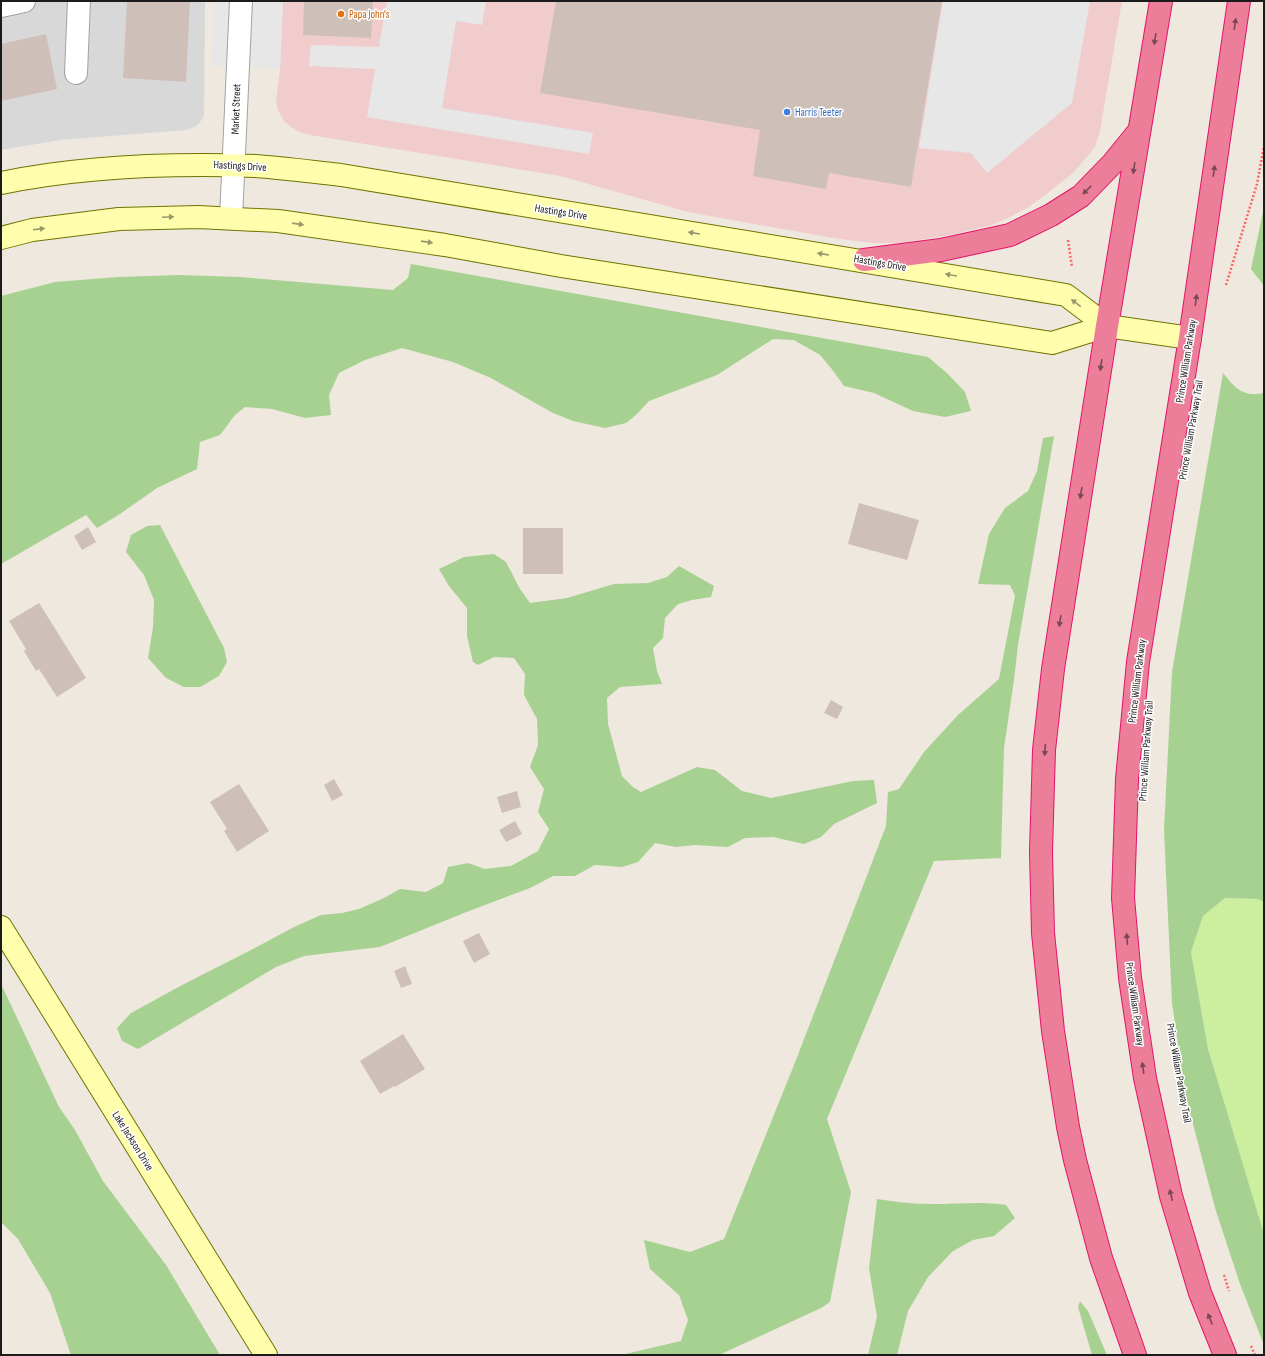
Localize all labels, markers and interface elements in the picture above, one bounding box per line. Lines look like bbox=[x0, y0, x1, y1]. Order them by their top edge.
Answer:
place label: Papa John's bbox=[349, 8, 390, 21]
marker: Papa John's bbox=[336, 9, 346, 19]
one-way arrow bbox=[1232, 18, 1239, 30]
one-way arrow bbox=[1152, 33, 1158, 46]
street label: Market Street bbox=[229, 83, 243, 135]
place label: Harris Teeter bbox=[795, 106, 842, 119]
marker: Harris Teeter bbox=[782, 107, 792, 117]
street label: Hastings Drive bbox=[213, 158, 267, 174]
one-way arrow bbox=[1131, 162, 1137, 174]
one-way arrow bbox=[1211, 165, 1217, 177]
one-way arrow bbox=[1082, 185, 1091, 195]
street label: Hastings Drive bbox=[534, 201, 588, 223]
one-way arrow bbox=[162, 214, 174, 221]
one-way arrow bbox=[292, 221, 304, 227]
one-way arrow bbox=[33, 226, 45, 233]
one-way arrow bbox=[688, 230, 700, 236]
one-way arrow bbox=[421, 239, 433, 245]
one-way arrow bbox=[816, 251, 829, 257]
street label: Hastings Drive bbox=[853, 252, 907, 274]
one-way arrow bbox=[945, 272, 957, 278]
one-way arrow bbox=[1193, 294, 1199, 306]
one-way arrow bbox=[1071, 298, 1082, 307]
street label: Prince William Parkway bbox=[1173, 318, 1199, 404]
one-way arrow bbox=[1098, 359, 1104, 371]
street label: Prince William Parkway Trail bbox=[1176, 379, 1206, 481]
one-way arrow bbox=[1078, 487, 1084, 499]
one-way arrow bbox=[1057, 615, 1063, 628]
street label: Prince William Parkway bbox=[1125, 638, 1149, 724]
street label: Prince William Parkway Trail bbox=[1136, 700, 1156, 802]
one-way arrow bbox=[1041, 744, 1048, 757]
one-way arrow bbox=[1123, 933, 1130, 945]
street label: Prince William Parkway bbox=[1123, 961, 1147, 1047]
street label: Prince William Parkway Trail bbox=[1164, 1022, 1194, 1124]
one-way arrow bbox=[1140, 1062, 1146, 1074]
street label: Lake Jackson Drive bbox=[110, 1109, 156, 1173]
one-way arrow bbox=[1167, 1189, 1173, 1201]
one-way arrow bbox=[1207, 1313, 1213, 1324]

